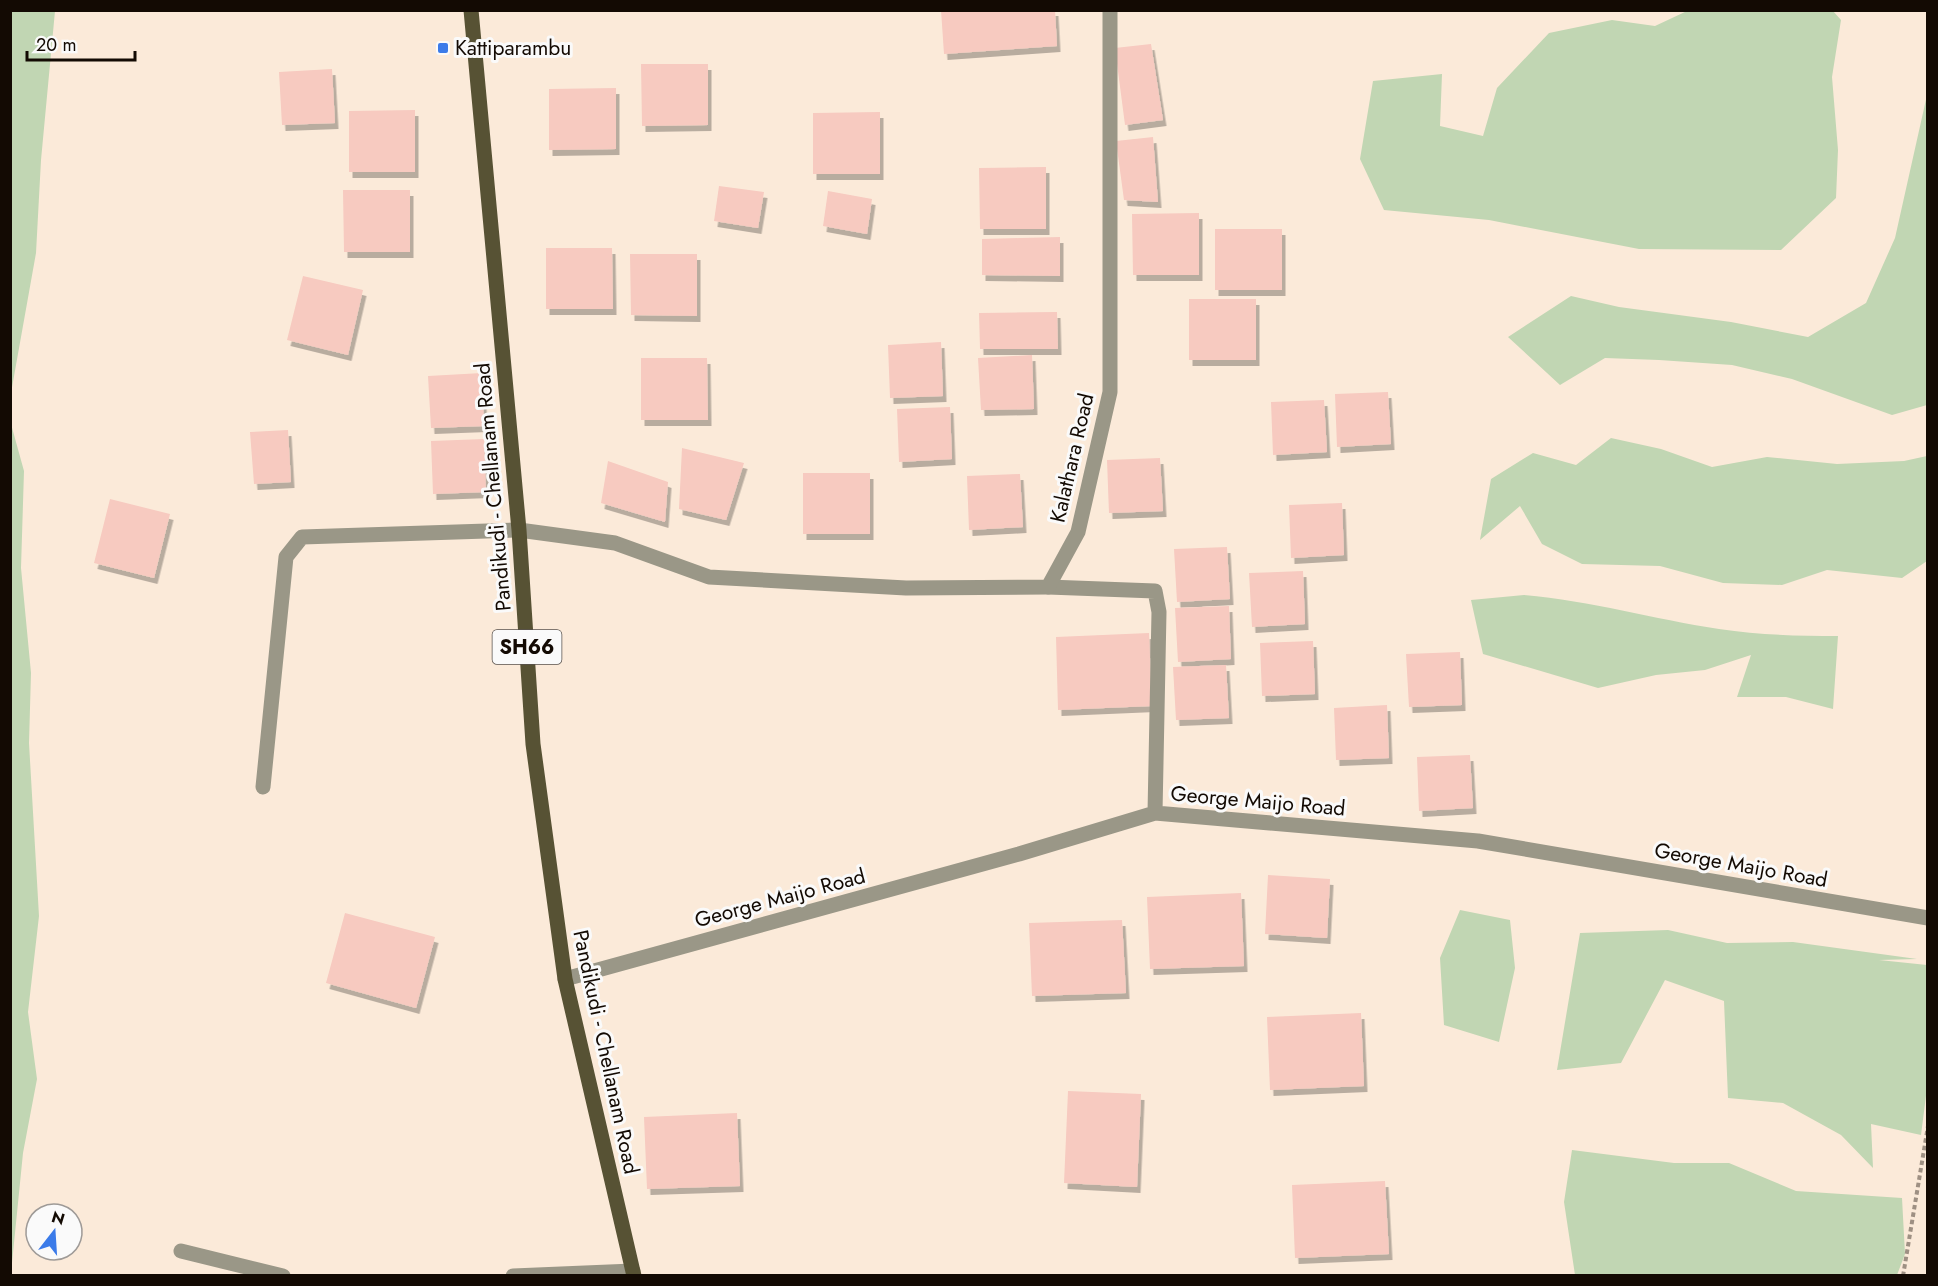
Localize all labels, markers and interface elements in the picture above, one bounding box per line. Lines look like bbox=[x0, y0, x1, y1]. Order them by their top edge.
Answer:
scale bar bbox=[27, 24, 135, 62]
text: 20 m bbox=[36, 32, 76, 58]
place label: Kattiparambu bbox=[455, 33, 571, 63]
marker: Kattiparambu bbox=[436, 41, 450, 55]
street label: Pandikudi - Chellanam Road bbox=[467, 362, 519, 612]
street label: Kalathara Road bbox=[1043, 390, 1101, 526]
road number: SH66 bbox=[492, 630, 562, 664]
street label: George Maijo Road bbox=[1169, 778, 1347, 824]
street label: George Maijo Road bbox=[1652, 835, 1830, 895]
street label: George Maijo Road bbox=[691, 861, 869, 935]
street label: Pandikudi - Chellanam Road bbox=[565, 927, 647, 1177]
north arrow bbox=[24, 1202, 84, 1262]
text: N bbox=[49, 1205, 68, 1231]

